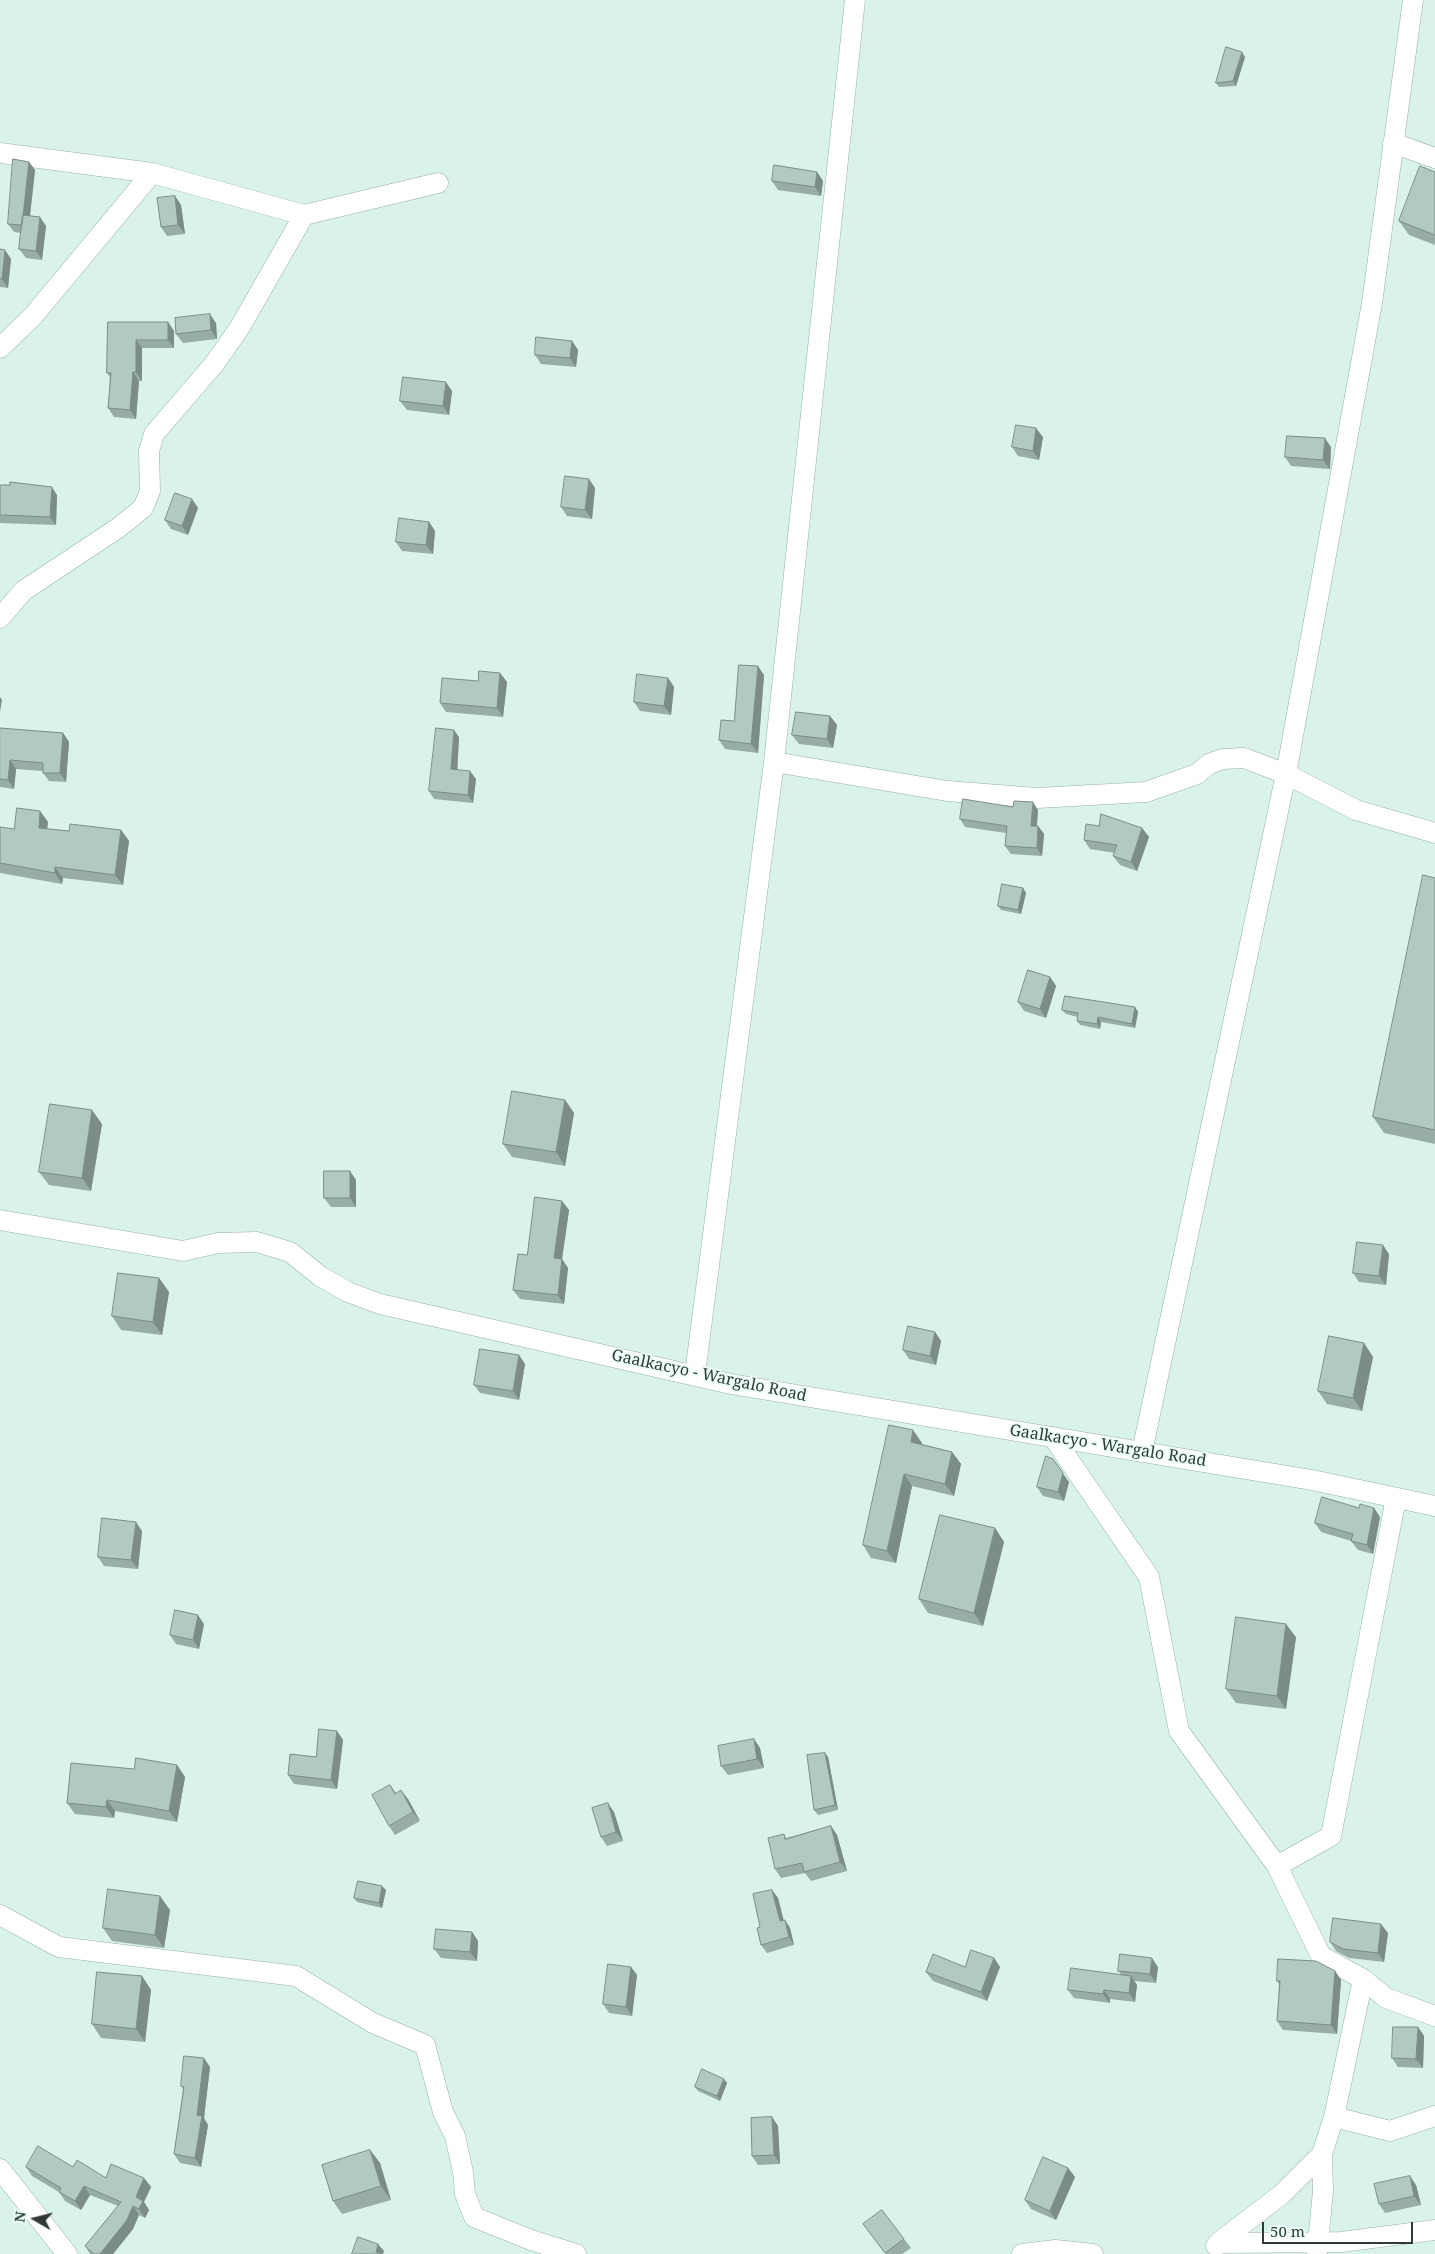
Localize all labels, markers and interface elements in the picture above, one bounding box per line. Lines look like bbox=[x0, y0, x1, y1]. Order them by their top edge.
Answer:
street label: Gaalkacyo - Wargalo Road bbox=[610, 1346, 808, 1406]
street label: Gaalkacyo - Wargalo Road bbox=[1008, 1421, 1208, 1471]
north arrow bbox=[10, 2194, 60, 2244]
text: N bbox=[9, 2210, 30, 2224]
scale bar bbox=[1265, 2212, 1416, 2244]
text: 50 m bbox=[1270, 2221, 1305, 2241]

